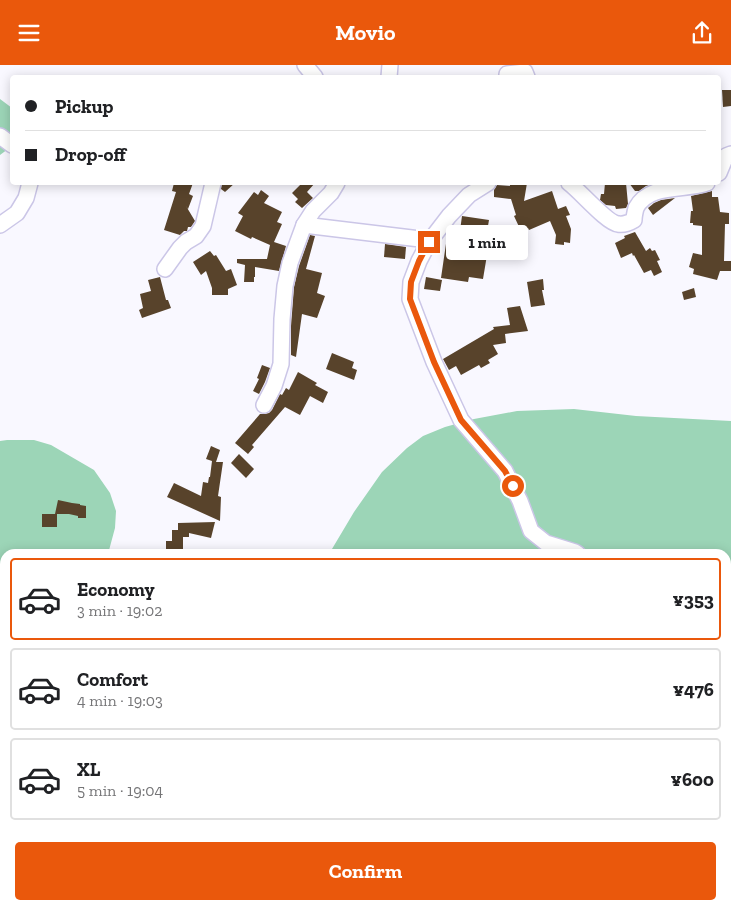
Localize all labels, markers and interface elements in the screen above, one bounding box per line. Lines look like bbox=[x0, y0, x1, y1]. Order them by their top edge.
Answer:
icon: menu bbox=[15, 19, 43, 47]
text: Movio bbox=[335, 19, 396, 46]
icon: share bbox=[688, 19, 716, 47]
text: Pickup bbox=[55, 95, 113, 118]
text: Drop-off bbox=[55, 143, 126, 166]
callout: 1 min bbox=[446, 225, 529, 259]
route end bbox=[418, 231, 440, 253]
text: 1 min bbox=[468, 233, 506, 252]
route start bbox=[502, 475, 524, 497]
icon: car bbox=[17, 577, 62, 622]
text: Economy bbox=[77, 578, 155, 601]
text: ¥353 bbox=[673, 588, 714, 611]
text: 3 min · 19:02 bbox=[77, 601, 162, 620]
icon: car bbox=[17, 667, 62, 712]
text: Comfort bbox=[77, 668, 148, 691]
text: ¥476 bbox=[673, 678, 714, 701]
text: 4 min · 19:03 bbox=[77, 691, 163, 710]
icon: car bbox=[17, 757, 62, 802]
text: XL bbox=[77, 758, 100, 781]
text: ¥600 bbox=[671, 768, 714, 791]
text: 5 min · 19:04 bbox=[77, 781, 163, 800]
button: Confirm bbox=[15, 842, 716, 900]

